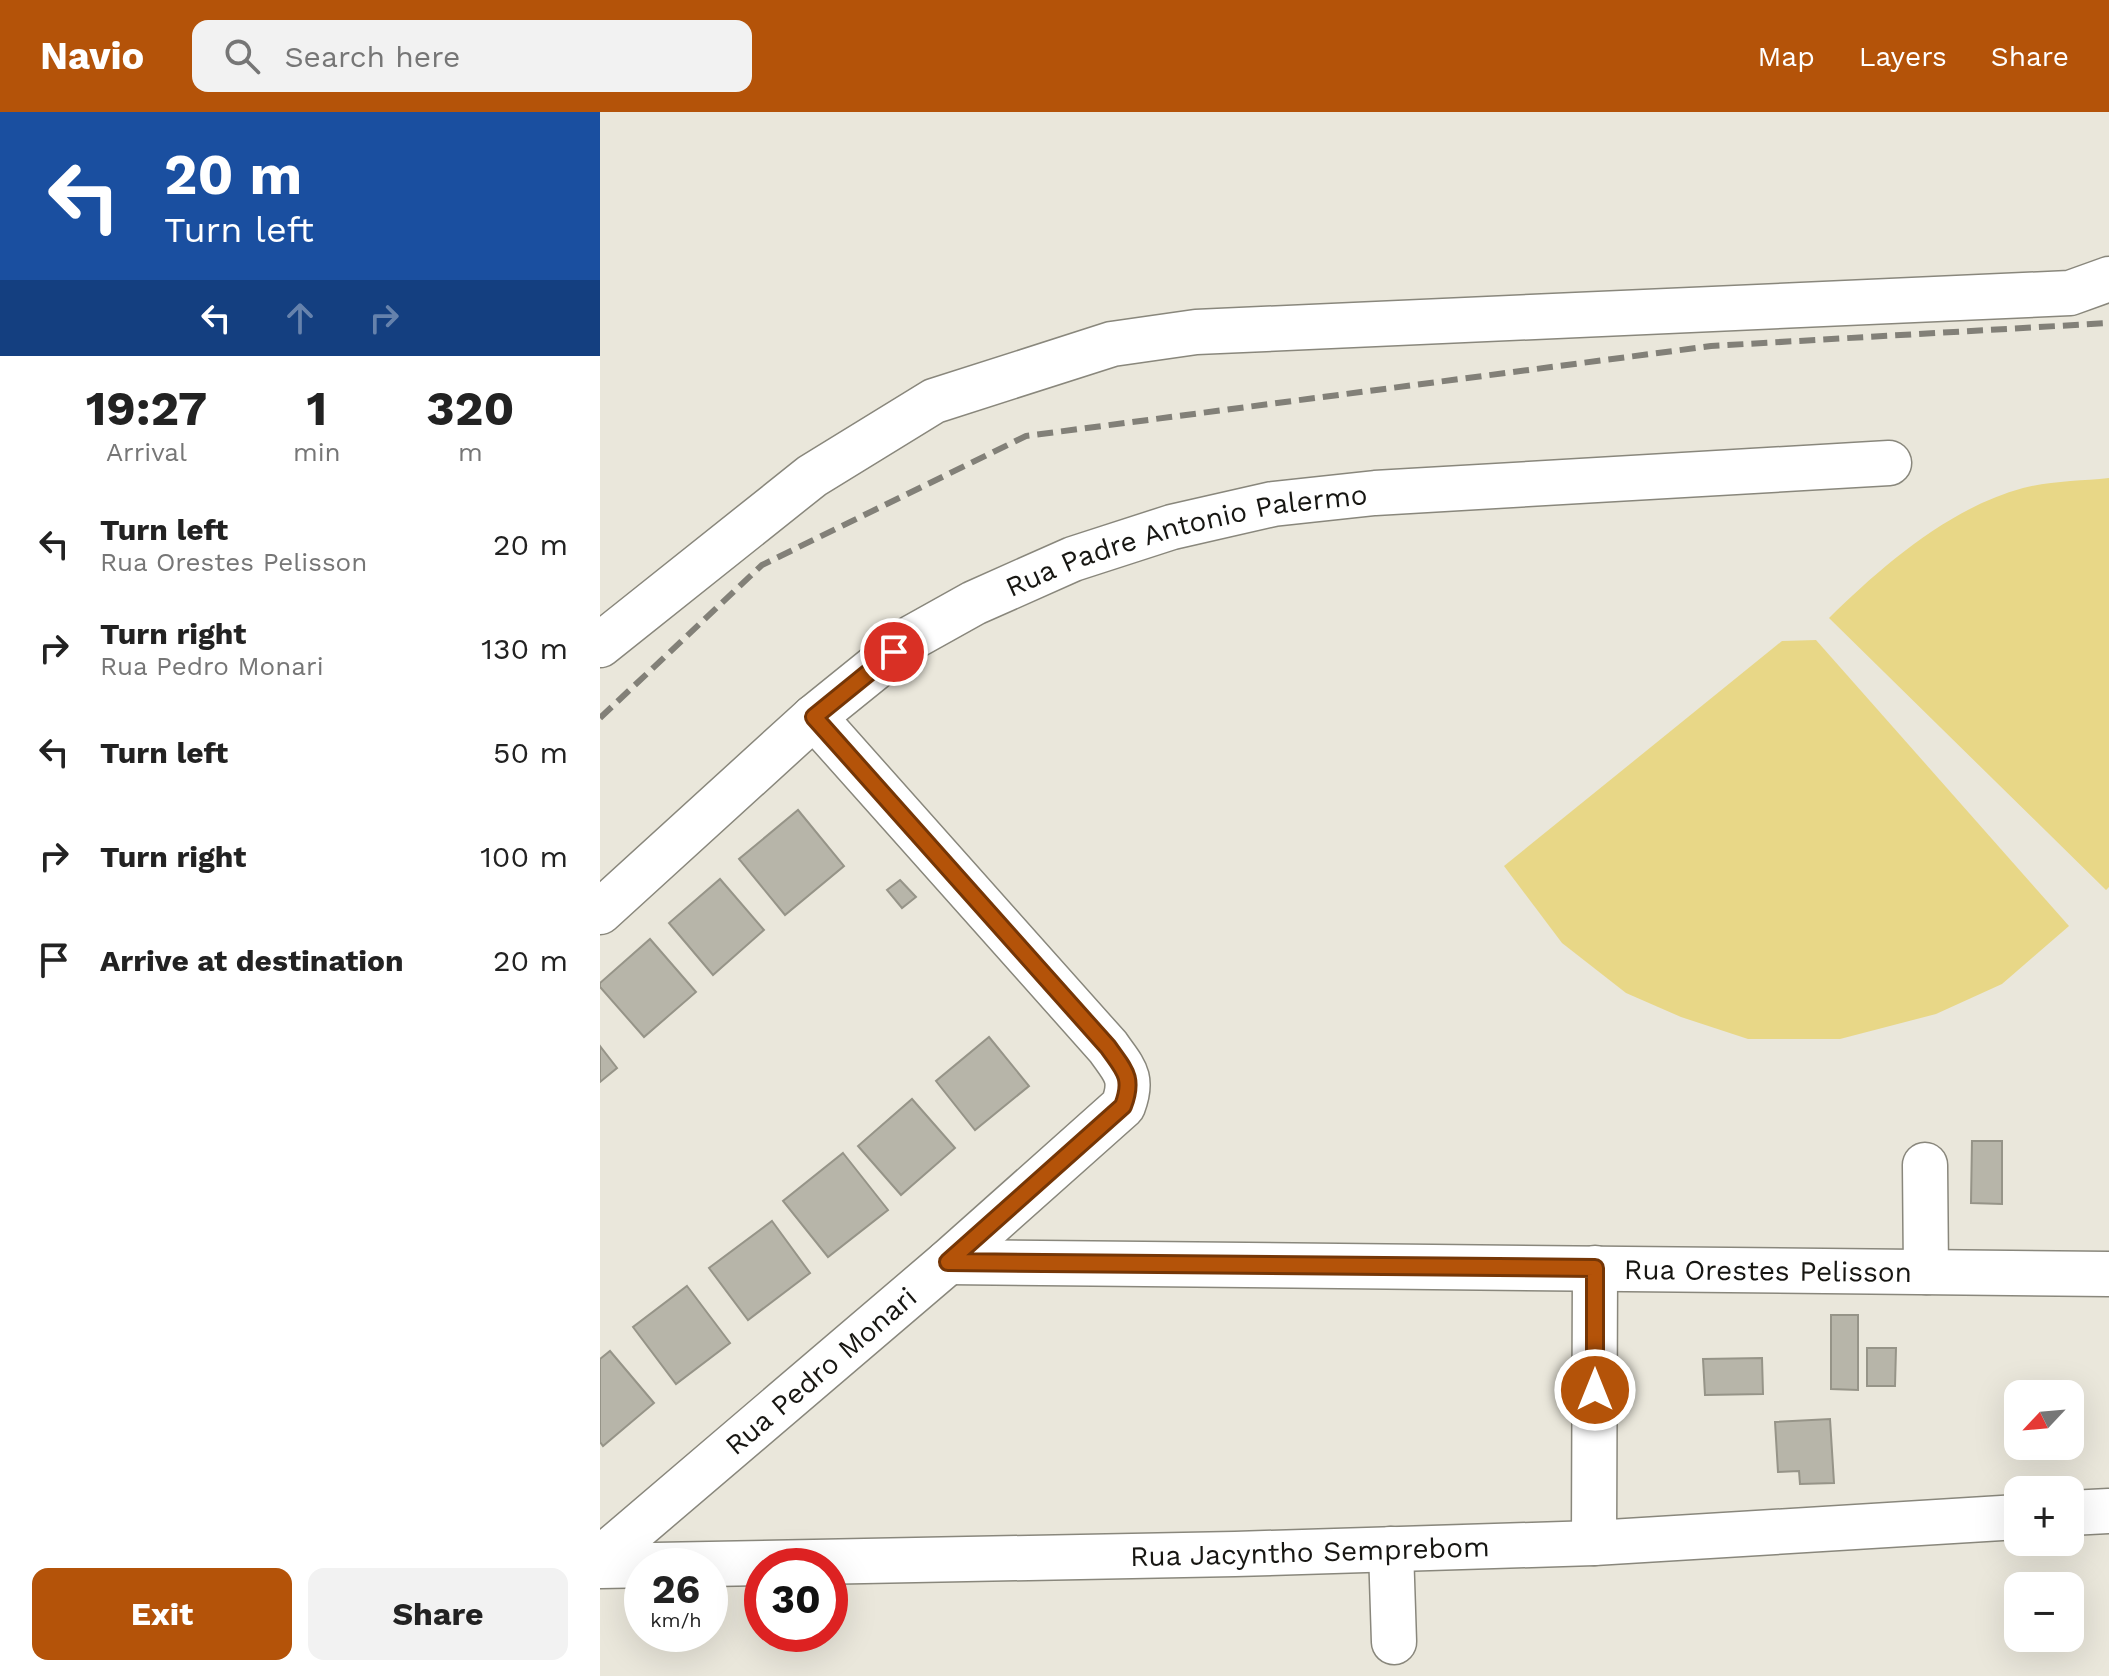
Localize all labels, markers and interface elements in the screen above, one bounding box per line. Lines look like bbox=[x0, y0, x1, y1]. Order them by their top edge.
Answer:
search box bbox=[192, 20, 752, 92]
text: Navio bbox=[40, 34, 144, 78]
icon: search bbox=[220, 34, 264, 78]
text: Search here bbox=[284, 39, 460, 74]
text: Map bbox=[1758, 40, 1815, 73]
text: Layers bbox=[1859, 40, 1947, 73]
text: Share bbox=[1991, 40, 2069, 73]
text: 20 m bbox=[164, 142, 302, 208]
icon: left bbox=[32, 144, 136, 248]
text: Turn left bbox=[164, 209, 314, 251]
icon: left bbox=[194, 296, 238, 340]
icon: ahead bbox=[278, 296, 322, 340]
icon: right bbox=[362, 296, 406, 340]
text: 19:27 bbox=[86, 380, 207, 437]
text: 1 bbox=[306, 380, 327, 437]
text: 320 bbox=[426, 380, 514, 437]
text: Arrival bbox=[106, 437, 187, 467]
text: min bbox=[293, 437, 341, 467]
text: m bbox=[458, 437, 483, 467]
street label: Rua Padre Antonio Palermo bbox=[1000, 477, 1369, 603]
text: Turn left bbox=[100, 512, 228, 547]
icon: left bbox=[32, 522, 76, 566]
text: 20 m bbox=[493, 527, 568, 562]
text: Rua Orestes Pelisson bbox=[100, 547, 367, 577]
text: Turn right bbox=[100, 616, 246, 651]
pin bbox=[860, 618, 928, 686]
icon: right bbox=[32, 626, 76, 670]
icon: arrive bbox=[872, 630, 916, 674]
text: 130 m bbox=[481, 631, 568, 666]
text: Rua Pedro Monari bbox=[100, 651, 324, 681]
icon: left bbox=[32, 730, 76, 774]
text: Turn left bbox=[100, 735, 228, 770]
text: 50 m bbox=[493, 735, 568, 770]
icon: right bbox=[32, 834, 76, 878]
text: Turn right bbox=[100, 839, 246, 874]
text: 100 m bbox=[480, 839, 568, 874]
icon: arrive bbox=[32, 938, 76, 982]
text: Arrive at destination bbox=[100, 943, 404, 978]
text: 20 m bbox=[493, 943, 568, 978]
street label: Rua Orestes Pelisson bbox=[1624, 1252, 1912, 1288]
street label: Rua Pedro Monari bbox=[718, 1280, 923, 1461]
position arrow bbox=[1553, 1348, 1637, 1432]
north arrow bbox=[2004, 1380, 2084, 1460]
map controls bbox=[2004, 1380, 2084, 1652]
button: + bbox=[2004, 1476, 2084, 1556]
street label: Rua Jacyntho Semprebom bbox=[1130, 1530, 1490, 1572]
speed limit sign: 30 bbox=[744, 1548, 848, 1652]
text: 26 bbox=[652, 1566, 700, 1613]
button: Exit bbox=[32, 1568, 292, 1660]
button: Share bbox=[308, 1568, 568, 1660]
button: − bbox=[2004, 1572, 2084, 1652]
text: km/h bbox=[650, 1608, 702, 1632]

